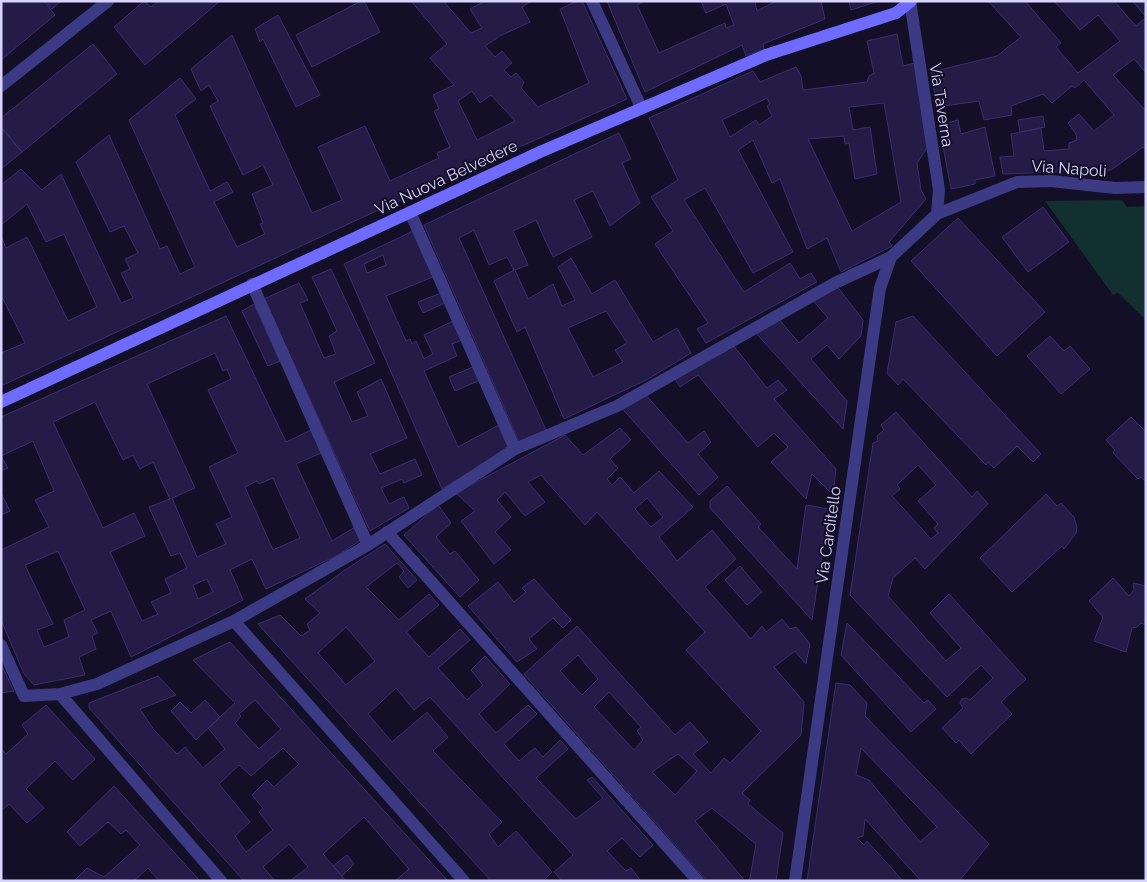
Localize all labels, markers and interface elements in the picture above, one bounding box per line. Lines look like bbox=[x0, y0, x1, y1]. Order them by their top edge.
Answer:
street label: Via Taverna bbox=[926, 62, 958, 148]
street label: Via Nuova Belvedere bbox=[372, 136, 521, 219]
street label: Via Napoli bbox=[1031, 156, 1107, 181]
street label: Via Carditello bbox=[812, 485, 845, 585]

